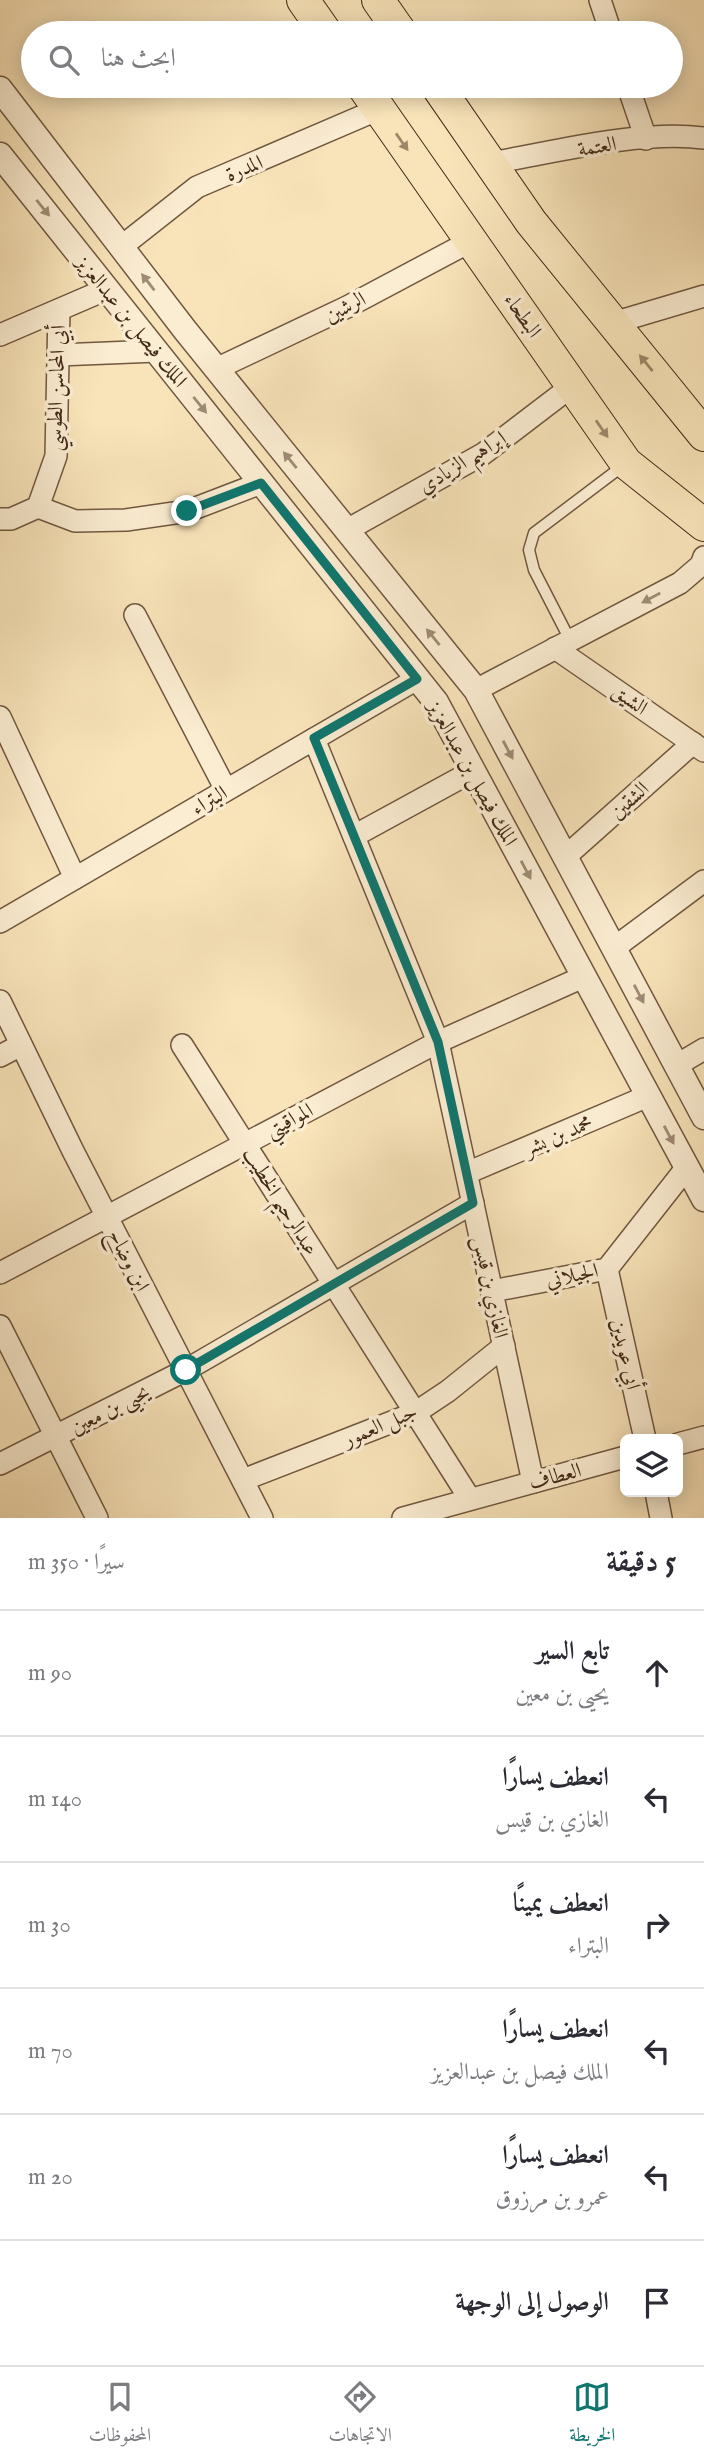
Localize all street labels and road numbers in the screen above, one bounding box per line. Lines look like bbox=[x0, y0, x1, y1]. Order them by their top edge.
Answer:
street label: العتمة bbox=[576, 131, 618, 164]
street label: المدرة bbox=[222, 150, 267, 189]
street label: الملك فيصل بن عبدالعزيز bbox=[68, 249, 192, 394]
street label: الرشين bbox=[320, 287, 371, 330]
street label: البطحاء bbox=[497, 288, 547, 344]
street label: أبي المحاسن الطوسي bbox=[39, 324, 78, 452]
street label: إبراهيم الزيادي bbox=[414, 425, 516, 506]
street label: الشيق bbox=[606, 678, 652, 722]
street label: الملك فيصل بن عبدالعزيز bbox=[420, 694, 523, 851]
street label: الشقين bbox=[605, 776, 655, 826]
street label: البتراء bbox=[187, 780, 233, 822]
street label: المواقيتي bbox=[261, 1098, 321, 1149]
street label: محمد بن بشر bbox=[518, 1110, 597, 1164]
street label: عبدالرحيم الخطيب bbox=[230, 1142, 324, 1264]
street label: ابن وضاح bbox=[97, 1225, 155, 1298]
street label: الغازي بن قيس bbox=[465, 1234, 514, 1341]
street label: الجيلاني bbox=[544, 1258, 601, 1297]
street label: أبي عويدين bbox=[601, 1315, 649, 1393]
street label: يحيى بن معين bbox=[66, 1379, 157, 1444]
street label: جبل العمور bbox=[337, 1399, 422, 1455]
street label: العطاف bbox=[526, 1458, 584, 1497]

